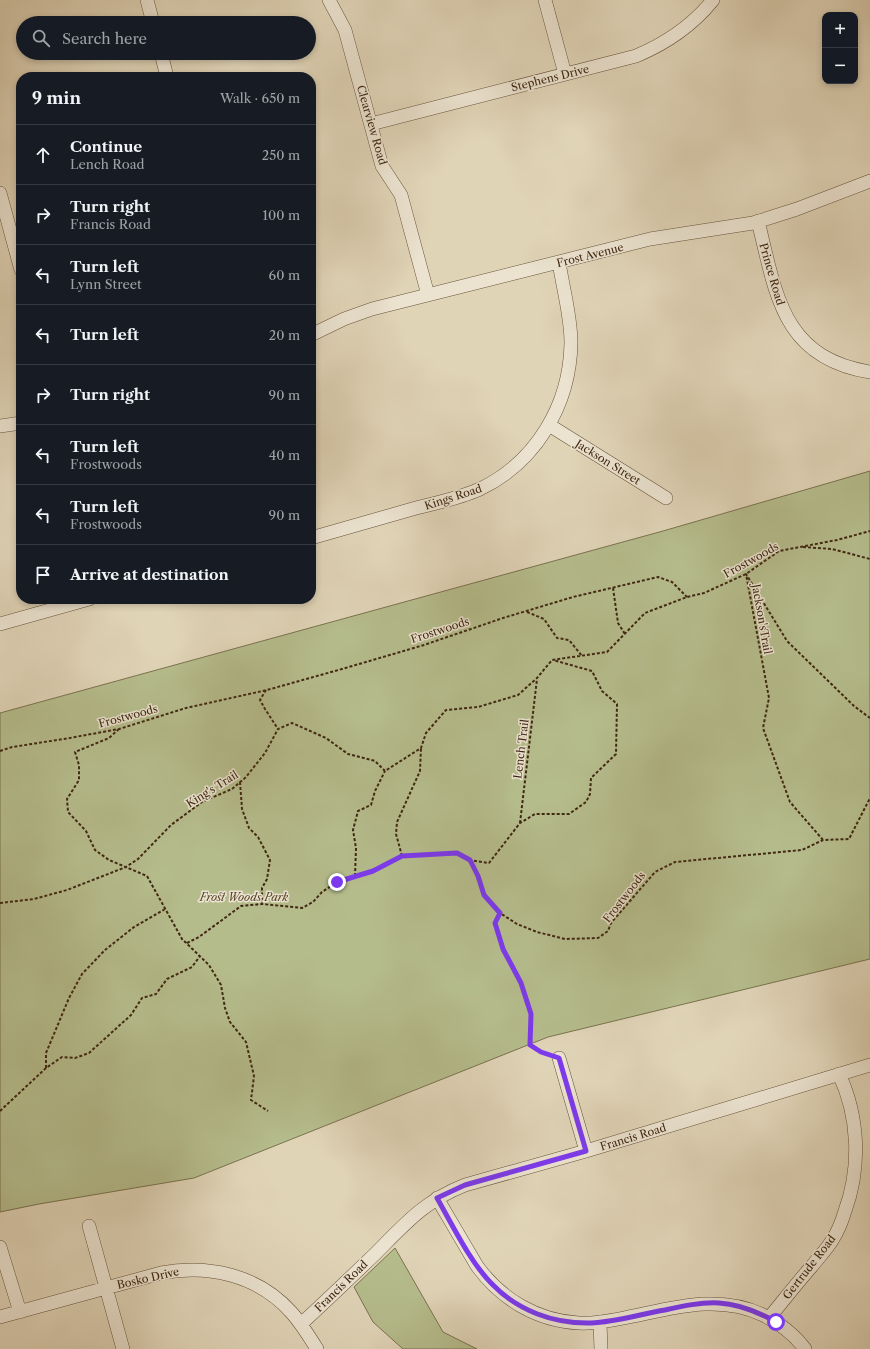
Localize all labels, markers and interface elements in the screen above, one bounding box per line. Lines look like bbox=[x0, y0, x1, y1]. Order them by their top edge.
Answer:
map controls bbox=[822, 12, 858, 84]
button: + bbox=[822, 12, 858, 48]
search box bbox=[16, 16, 316, 60]
icon: search bbox=[30, 27, 52, 49]
text: Search here bbox=[62, 29, 147, 48]
button: − bbox=[822, 48, 858, 84]
street label: Stephens Drive bbox=[510, 62, 590, 94]
street label: Clearview Road bbox=[354, 83, 390, 167]
text: 9 min bbox=[32, 88, 81, 108]
text: Walk · 650 m bbox=[220, 90, 300, 106]
text: Continue bbox=[70, 137, 142, 156]
icon: ahead bbox=[32, 144, 54, 166]
text: 250 m bbox=[262, 147, 300, 163]
text: Lench Road bbox=[70, 156, 145, 172]
text: Turn right bbox=[70, 197, 150, 216]
icon: right bbox=[32, 204, 54, 226]
text: 100 m bbox=[262, 207, 300, 223]
text: Francis Road bbox=[70, 216, 151, 232]
street label: Frost Avenue bbox=[555, 240, 625, 270]
street label: Prince Road bbox=[756, 241, 788, 307]
text: Turn left bbox=[70, 257, 139, 276]
icon: left bbox=[32, 264, 54, 286]
text: 60 m bbox=[269, 267, 300, 283]
text: Lynn Street bbox=[70, 276, 142, 292]
icon: left bbox=[32, 324, 54, 346]
text: Turn left bbox=[70, 325, 139, 344]
text: 20 m bbox=[269, 327, 300, 343]
icon: right bbox=[32, 384, 54, 406]
text: Turn right bbox=[70, 385, 150, 404]
text: 90 m bbox=[269, 387, 300, 403]
street label: Jackson Street bbox=[571, 435, 643, 488]
text: Turn left bbox=[70, 437, 139, 456]
icon: left bbox=[32, 444, 54, 466]
text: 40 m bbox=[269, 447, 300, 463]
text: Frostwoods bbox=[70, 456, 142, 472]
street label: Kings Road bbox=[423, 481, 484, 513]
text: Turn left bbox=[70, 497, 139, 516]
icon: left bbox=[32, 504, 54, 526]
text: 90 m bbox=[269, 507, 300, 523]
text: Frostwoods bbox=[70, 516, 142, 532]
street label: Frostwoods bbox=[721, 539, 781, 581]
icon: arrive bbox=[32, 564, 54, 586]
text: Arrive at destination bbox=[70, 565, 229, 584]
street label: Jackson'sTrail bbox=[749, 581, 775, 656]
street label: Frostwoods bbox=[409, 614, 471, 646]
street label: Frostwoods bbox=[97, 701, 159, 731]
street label: Lench Trail bbox=[510, 718, 532, 780]
street label: King's Trail bbox=[183, 767, 241, 811]
street label: Frostwoods bbox=[600, 869, 648, 925]
route end bbox=[328, 873, 346, 891]
park label: Frost Woods Park bbox=[199, 890, 289, 904]
street label: Francis Road bbox=[598, 1120, 668, 1154]
street label: Gertrude Road bbox=[779, 1232, 839, 1302]
street label: Francis Road bbox=[312, 1257, 371, 1315]
street label: Bosko Drive bbox=[116, 1264, 180, 1292]
route start bbox=[767, 1313, 785, 1331]

